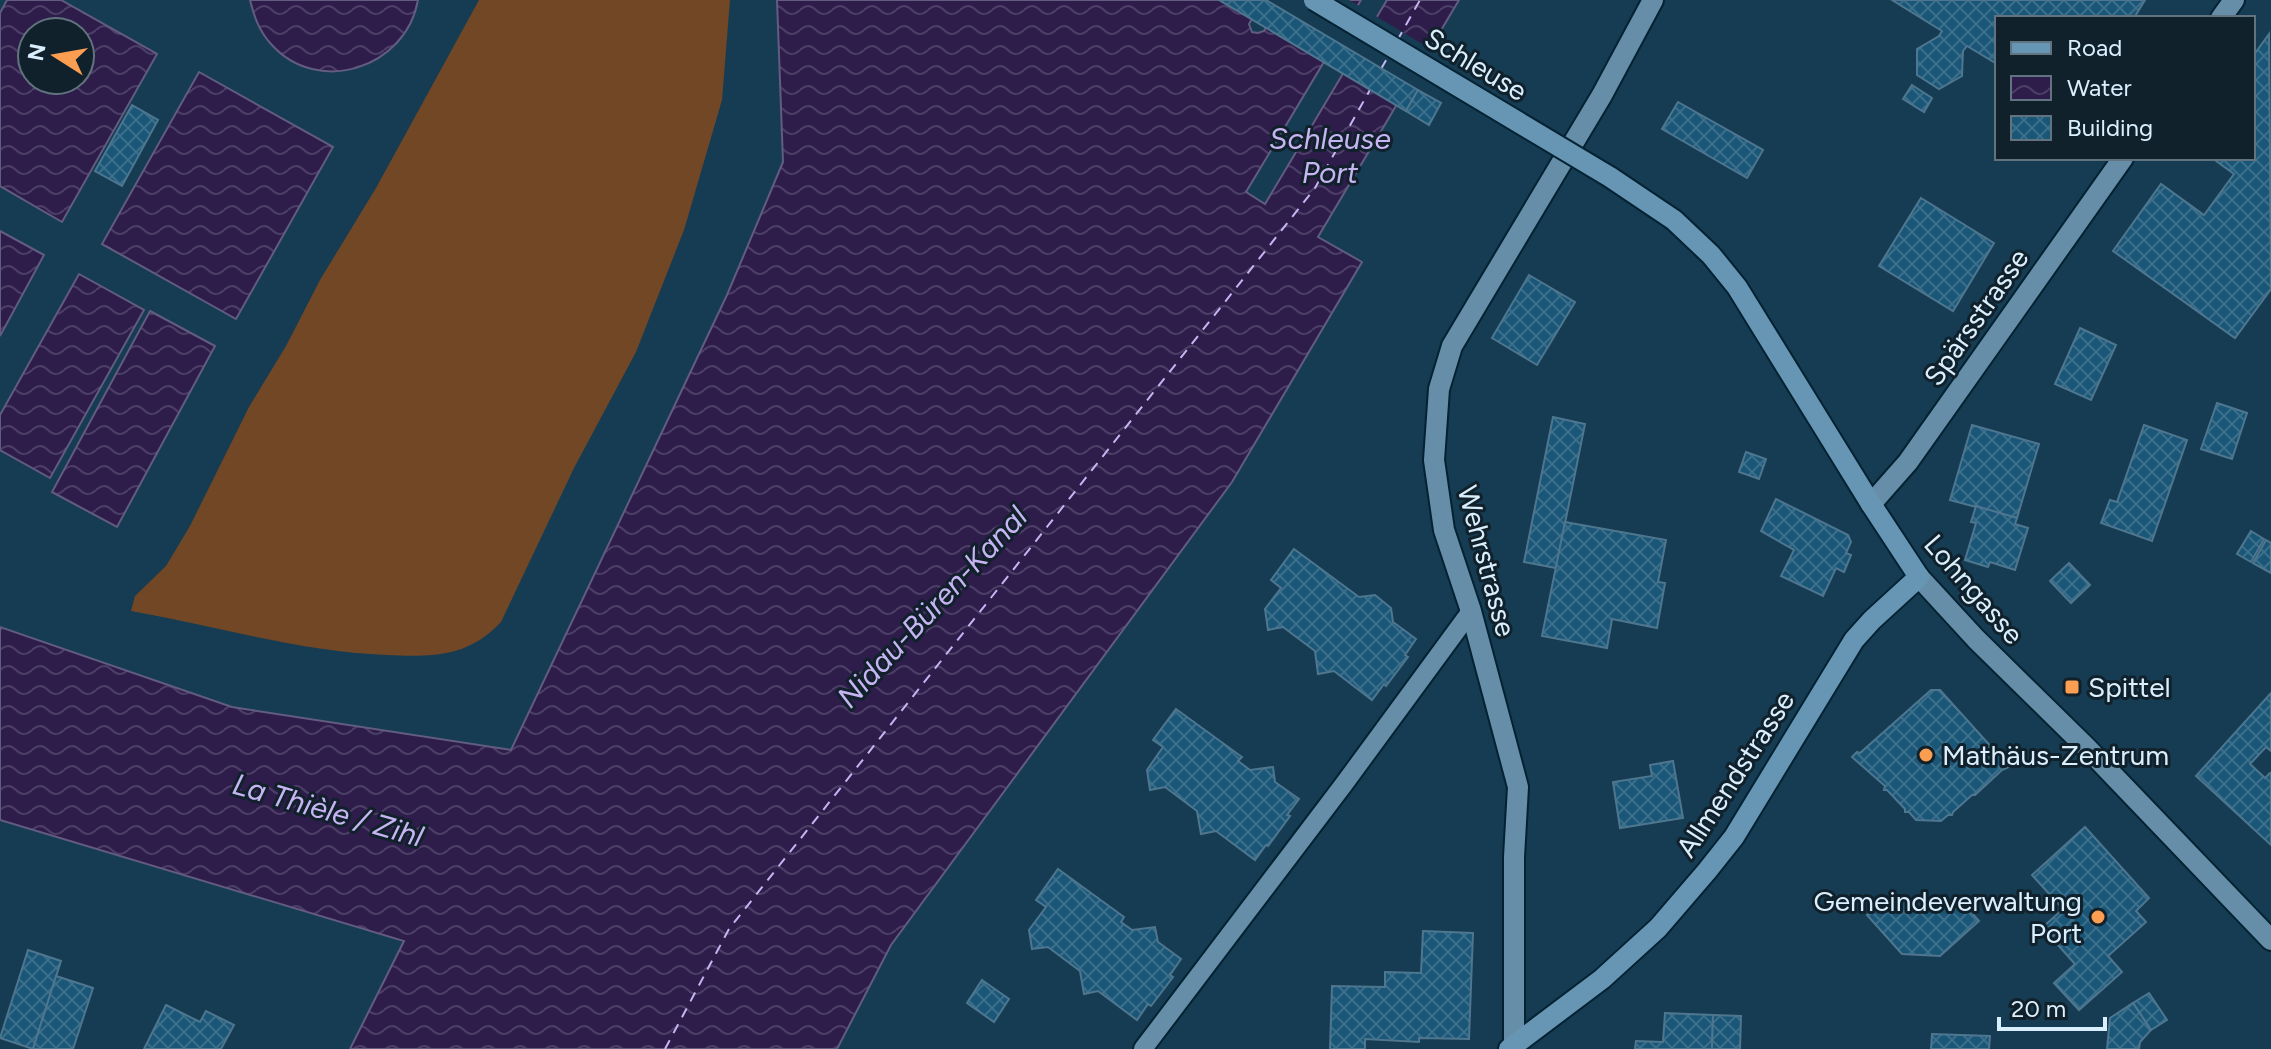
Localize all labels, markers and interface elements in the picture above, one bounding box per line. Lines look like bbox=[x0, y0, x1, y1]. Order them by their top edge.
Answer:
north arrow bbox=[16, 16, 96, 96]
legend bbox=[1995, 16, 2255, 160]
street label: Schleuse bbox=[1419, 20, 1533, 108]
text: Road bbox=[2067, 33, 2122, 62]
text: N bbox=[22, 41, 52, 63]
text: Water bbox=[2067, 73, 2132, 102]
text: Building bbox=[2067, 113, 2153, 142]
water label: Schleuse Port bbox=[1269, 120, 1391, 191]
street label: Spärsstrasse bbox=[1916, 242, 2036, 392]
street label: Wehrstrasse bbox=[1451, 482, 1523, 640]
water label: Nidau-Büren-Kanal bbox=[829, 498, 1035, 716]
street label: Lohngasse bbox=[1917, 527, 2031, 651]
place label: Spittel bbox=[2088, 670, 2171, 704]
marker: Spittel bbox=[2063, 678, 2081, 696]
street label: Allmendstrasse bbox=[1669, 685, 1801, 863]
place label: Mathäus-Zentrum bbox=[1942, 738, 2169, 772]
marker: Mathäus-Zentrum bbox=[1917, 746, 1935, 764]
water label: La Thièle / Zihl bbox=[228, 765, 428, 855]
place label: Gemeindeverwaltung Port bbox=[1814, 884, 2082, 950]
marker: Gemeindeverwaltung Port bbox=[2089, 908, 2107, 926]
scale bar bbox=[1999, 981, 2105, 1031]
text: 20 m bbox=[2011, 994, 2066, 1023]

